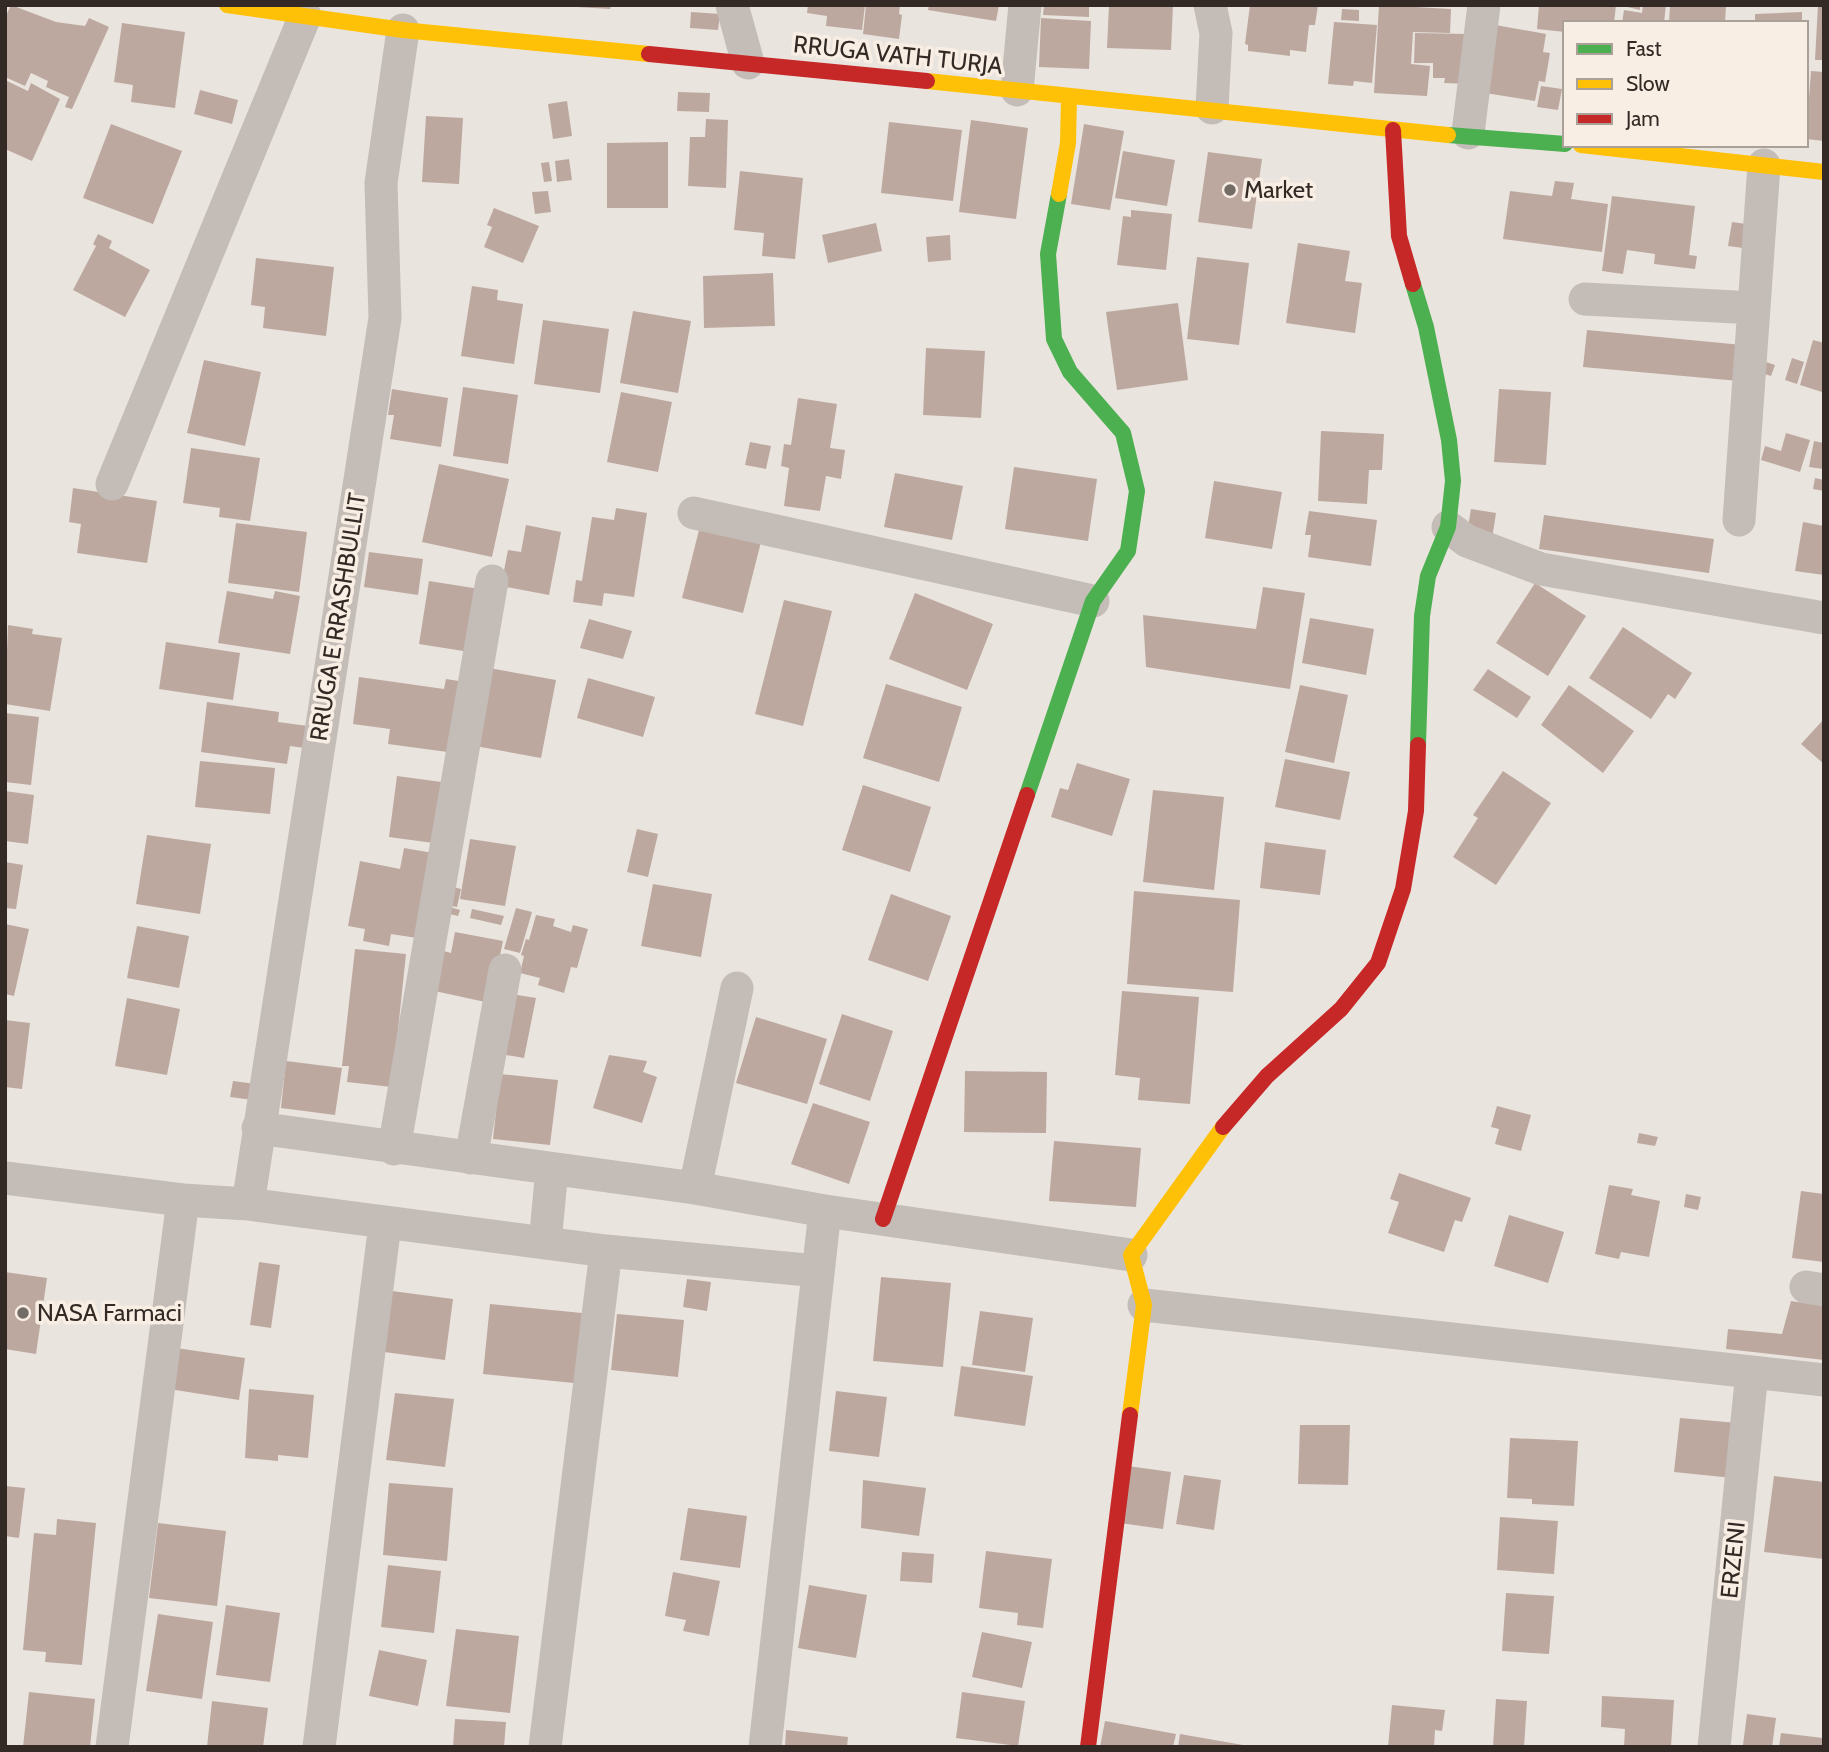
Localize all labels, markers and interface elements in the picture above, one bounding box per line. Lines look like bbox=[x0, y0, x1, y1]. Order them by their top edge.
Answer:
legend bbox=[1563, 21, 1808, 147]
street label: RRUGA VATH TURJA bbox=[792, 29, 1004, 80]
text: Fast bbox=[1626, 36, 1662, 61]
text: Slow bbox=[1626, 71, 1670, 96]
text: Jam bbox=[1625, 106, 1660, 131]
place label: Market bbox=[1244, 175, 1313, 204]
marker: Market bbox=[1222, 182, 1238, 198]
street label: RRUGA E RRASHBULLIT bbox=[304, 491, 371, 743]
place label: NASA Farmaci bbox=[37, 1298, 182, 1327]
marker: NASA Farmaci bbox=[15, 1305, 31, 1321]
street label: ERZENI bbox=[1714, 1520, 1751, 1600]

